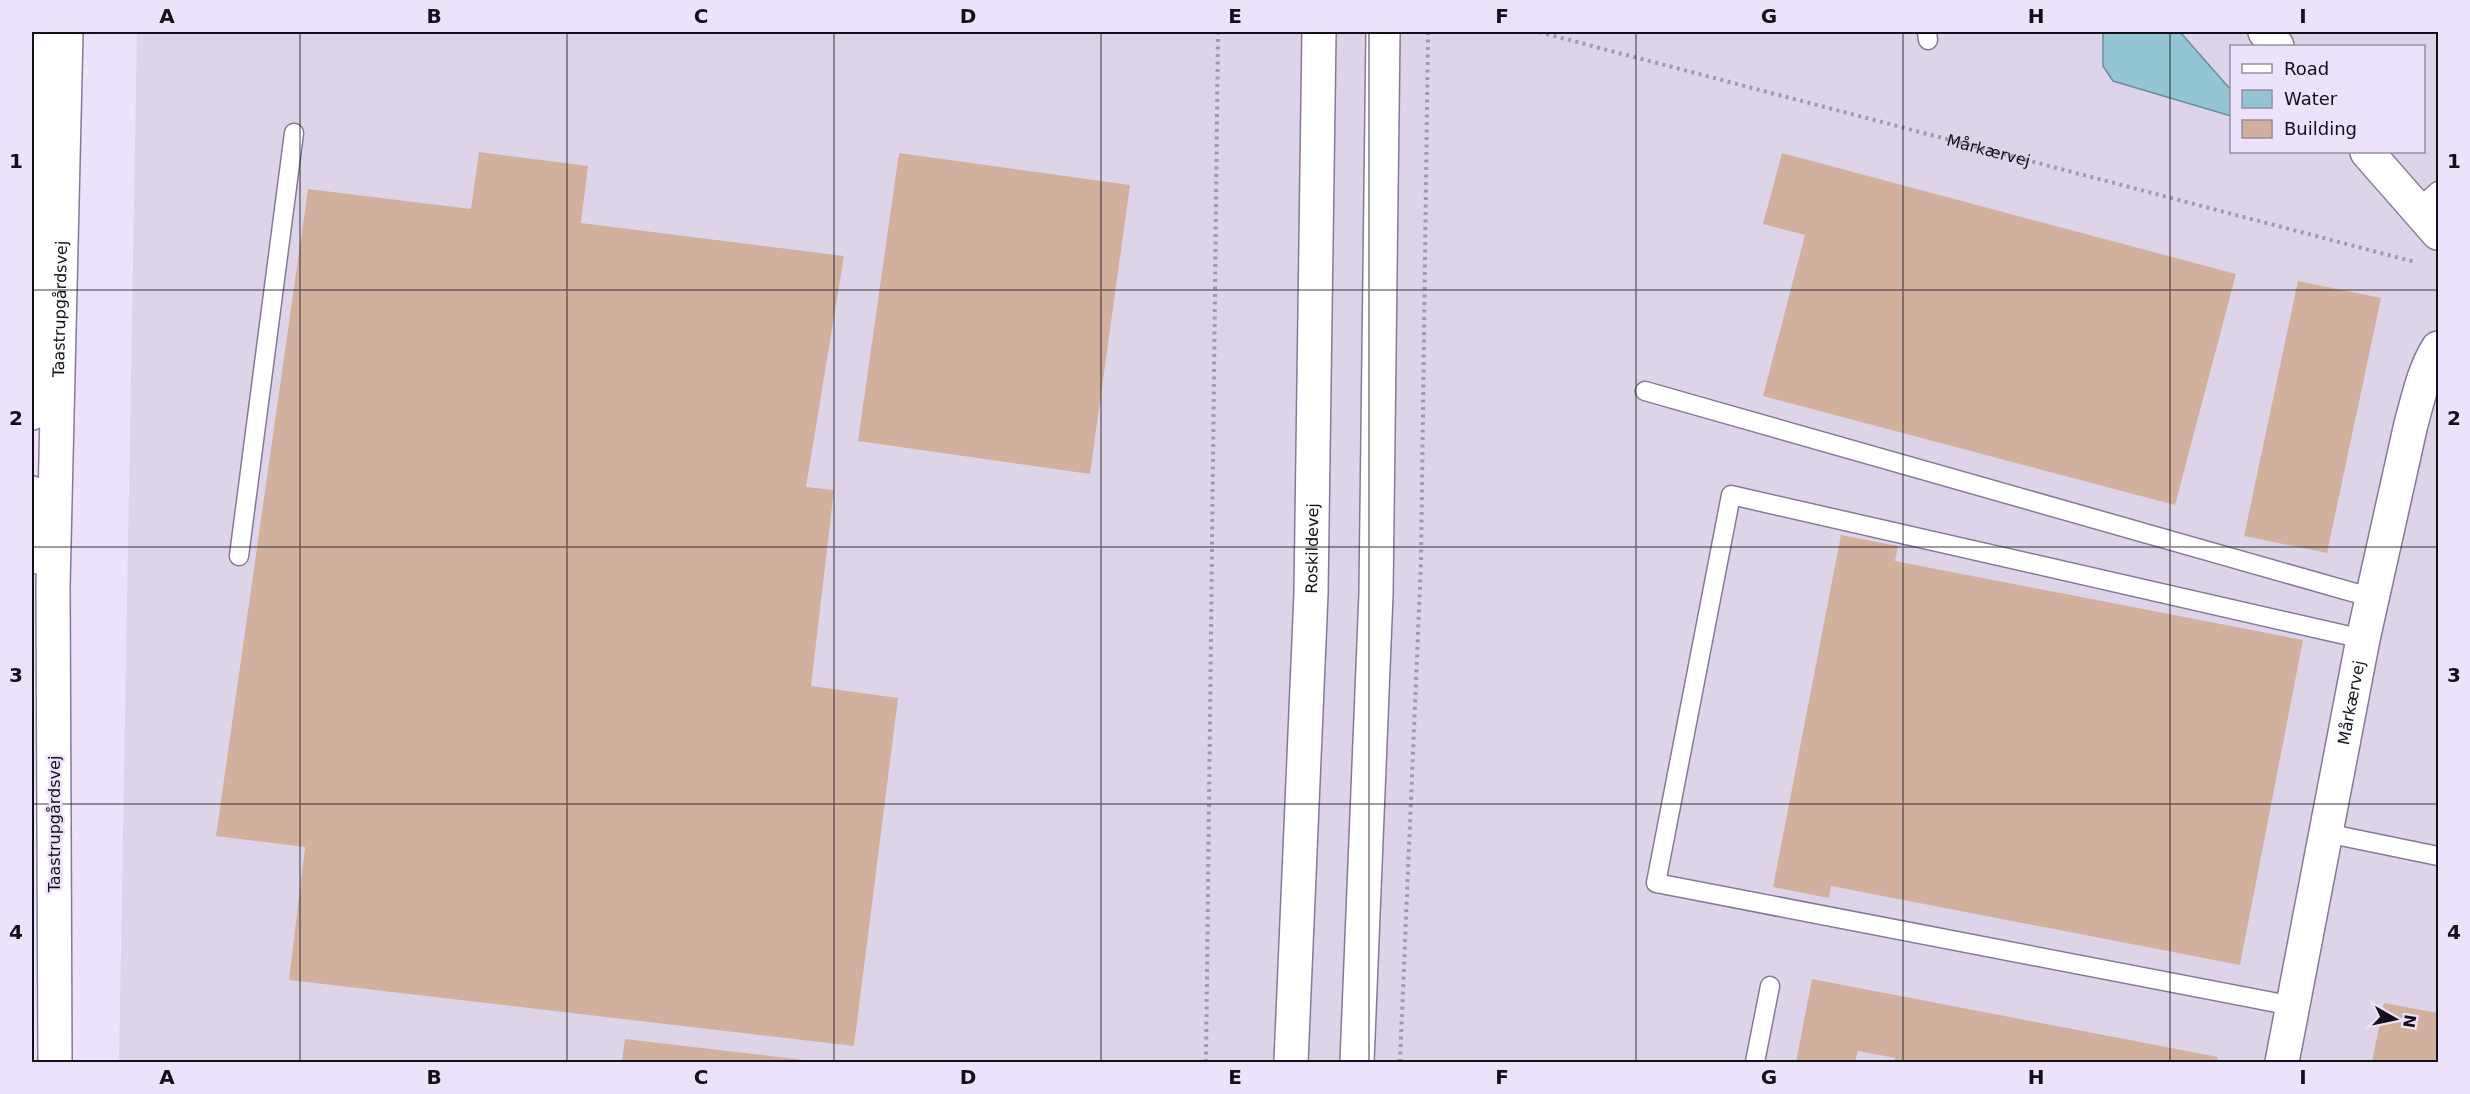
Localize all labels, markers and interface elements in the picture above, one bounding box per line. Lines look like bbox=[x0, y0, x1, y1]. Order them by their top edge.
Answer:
text: A bbox=[159, 4, 175, 28]
text: B bbox=[426, 4, 442, 28]
text: C bbox=[694, 4, 708, 28]
text: D bbox=[960, 4, 976, 28]
text: E bbox=[1228, 4, 1242, 28]
text: F bbox=[1495, 4, 1509, 28]
text: G bbox=[1761, 4, 1777, 28]
text: H bbox=[2028, 4, 2044, 28]
text: I bbox=[2299, 4, 2307, 28]
legend bbox=[2230, 45, 2425, 153]
text: Road bbox=[2284, 58, 2329, 79]
text: Water bbox=[2284, 88, 2338, 109]
text: Building bbox=[2284, 118, 2357, 139]
street label: Mårkærvej bbox=[1945, 131, 2032, 171]
text: 1 bbox=[9, 149, 23, 173]
text: 1 bbox=[2447, 149, 2461, 173]
street label: Taastrupgårdsvej bbox=[49, 240, 71, 379]
text: 2 bbox=[9, 406, 23, 430]
text: 2 bbox=[2447, 406, 2461, 430]
street label: Roskildevej bbox=[1302, 503, 1322, 594]
street label: Mårkærvej bbox=[2334, 659, 2369, 746]
text: 3 bbox=[9, 663, 23, 687]
text: 3 bbox=[2447, 663, 2461, 687]
street label: Taastrupgårdsvej bbox=[45, 756, 64, 893]
text: 4 bbox=[9, 920, 23, 944]
text: 4 bbox=[2447, 920, 2461, 944]
north arrow bbox=[2365, 989, 2425, 1049]
text: N bbox=[2399, 1013, 2420, 1029]
text: A bbox=[159, 1065, 175, 1089]
text: B bbox=[426, 1065, 442, 1089]
text: C bbox=[694, 1065, 708, 1089]
text: D bbox=[960, 1065, 976, 1089]
text: E bbox=[1228, 1065, 1242, 1089]
text: F bbox=[1495, 1065, 1509, 1089]
text: G bbox=[1761, 1065, 1777, 1089]
text: H bbox=[2028, 1065, 2044, 1089]
text: I bbox=[2299, 1065, 2307, 1089]

